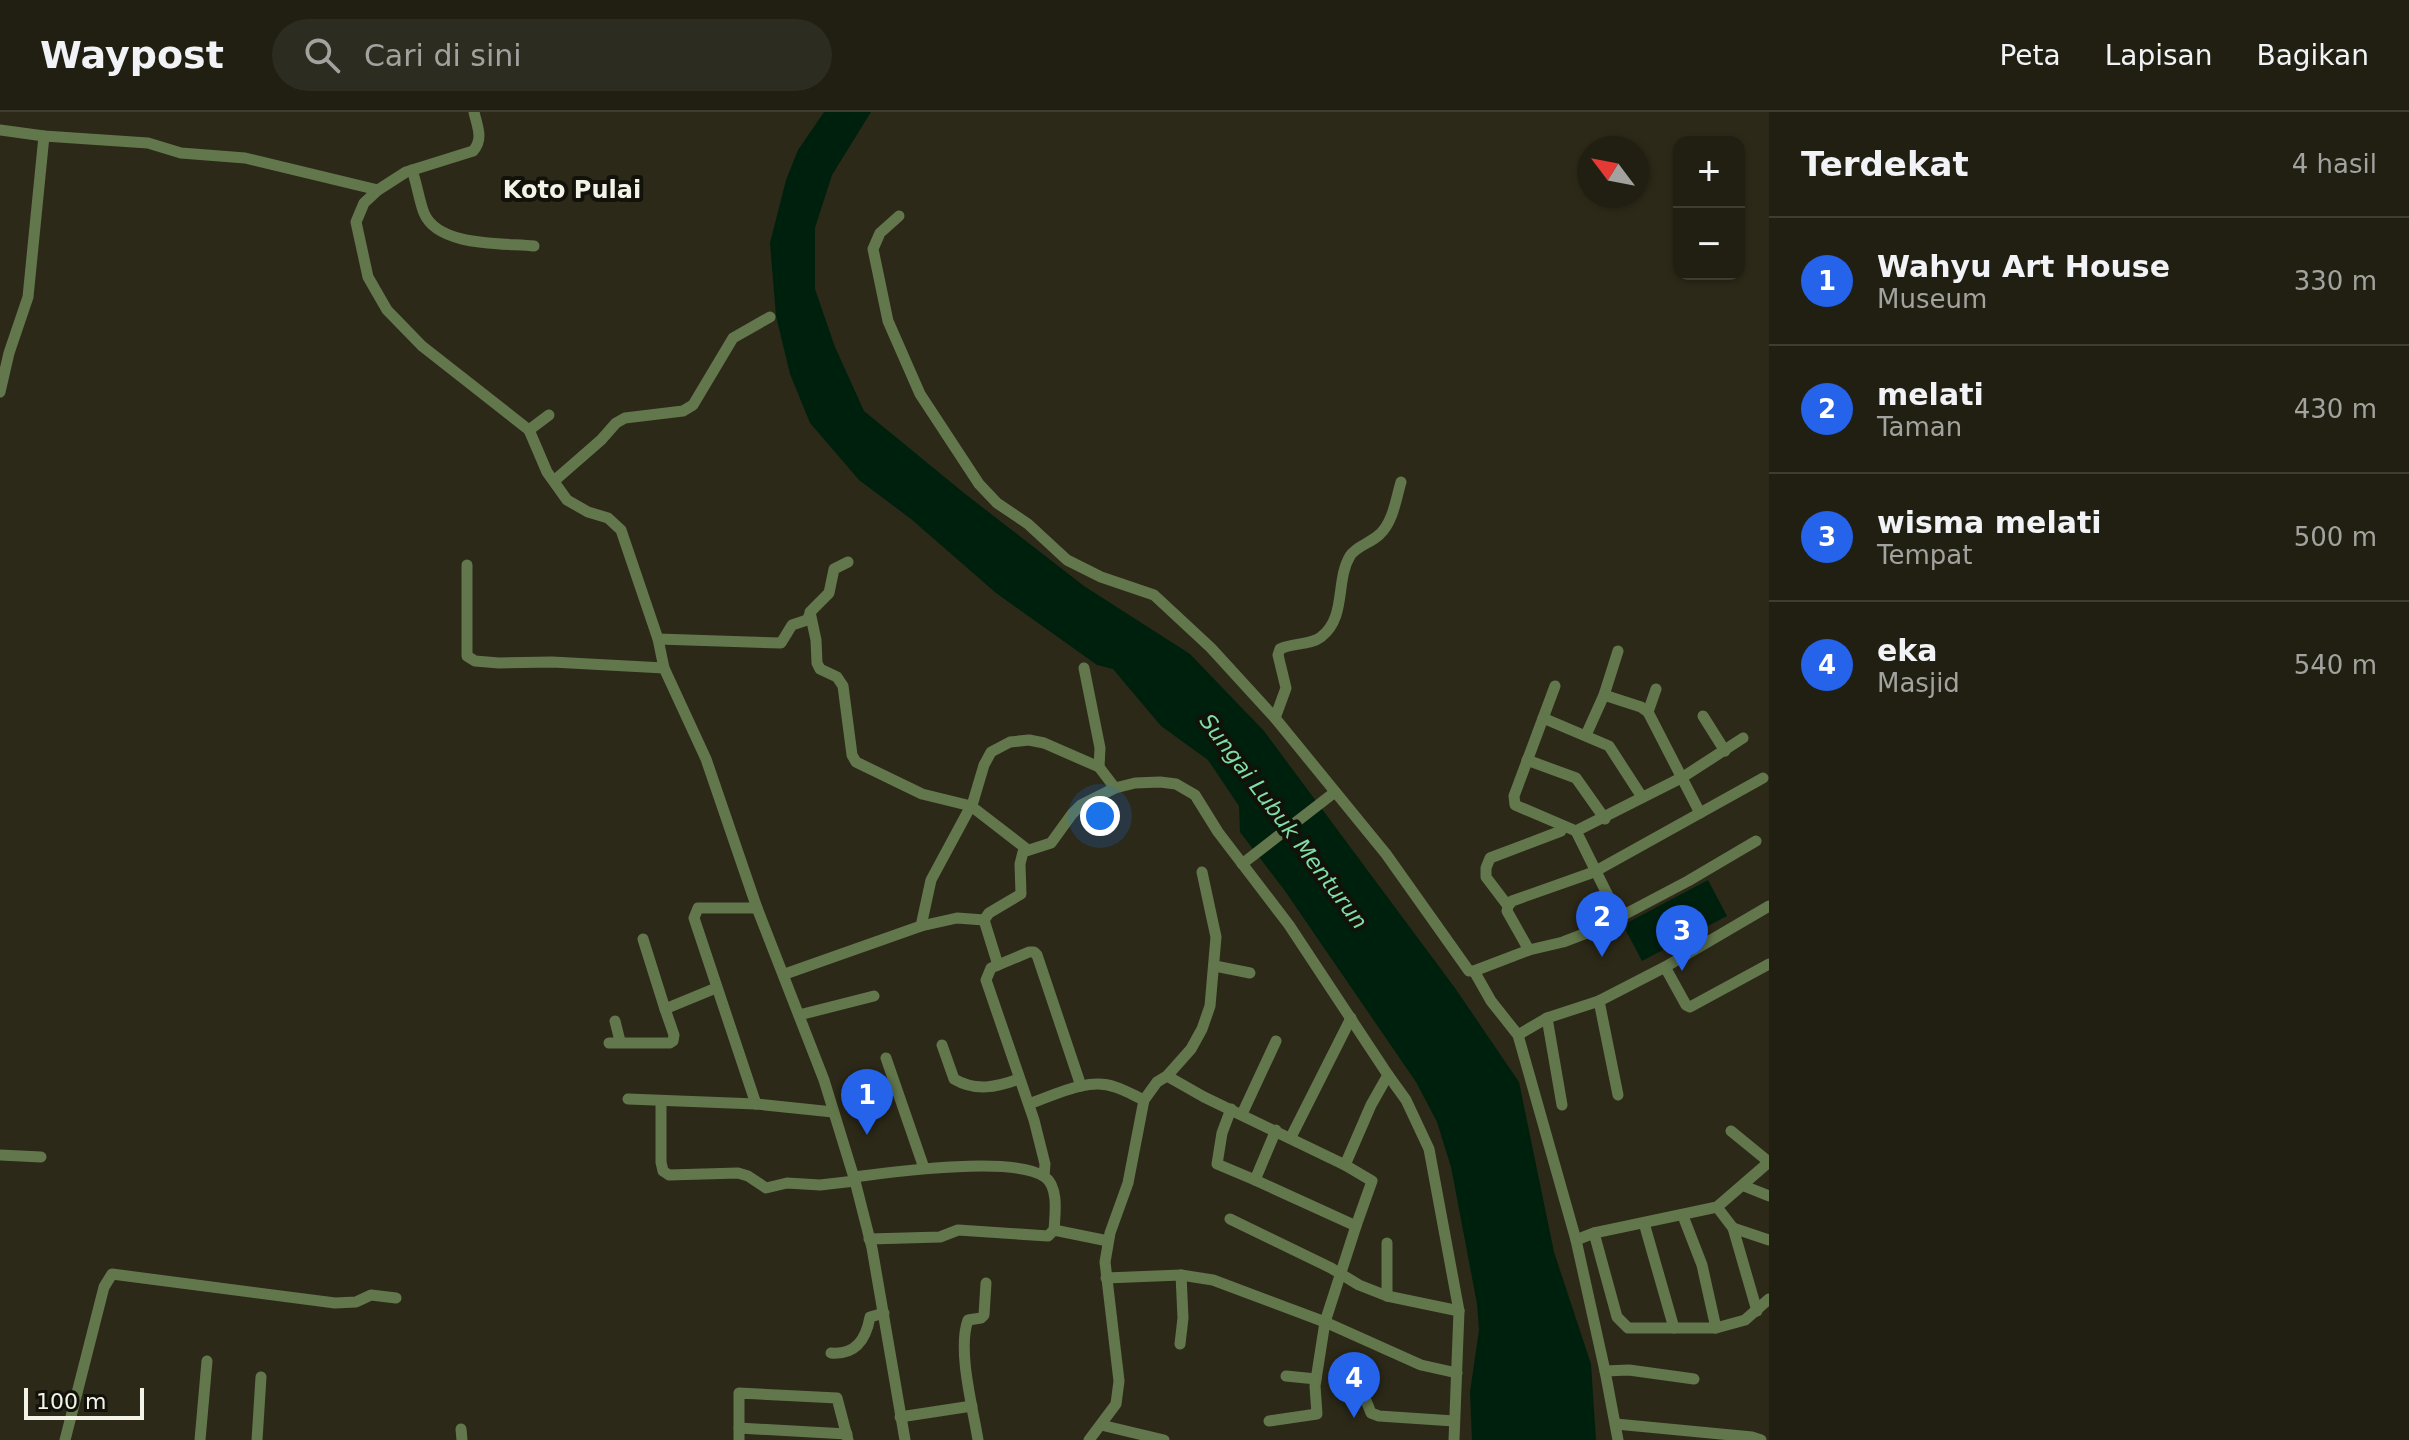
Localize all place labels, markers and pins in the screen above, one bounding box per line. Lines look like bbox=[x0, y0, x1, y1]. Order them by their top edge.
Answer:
pin: 2 bbox=[1576, 891, 1628, 957]
pin: 3 bbox=[1656, 905, 1708, 971]
pin: 1 bbox=[841, 1069, 893, 1135]
pin: 4 bbox=[1328, 1352, 1380, 1418]

